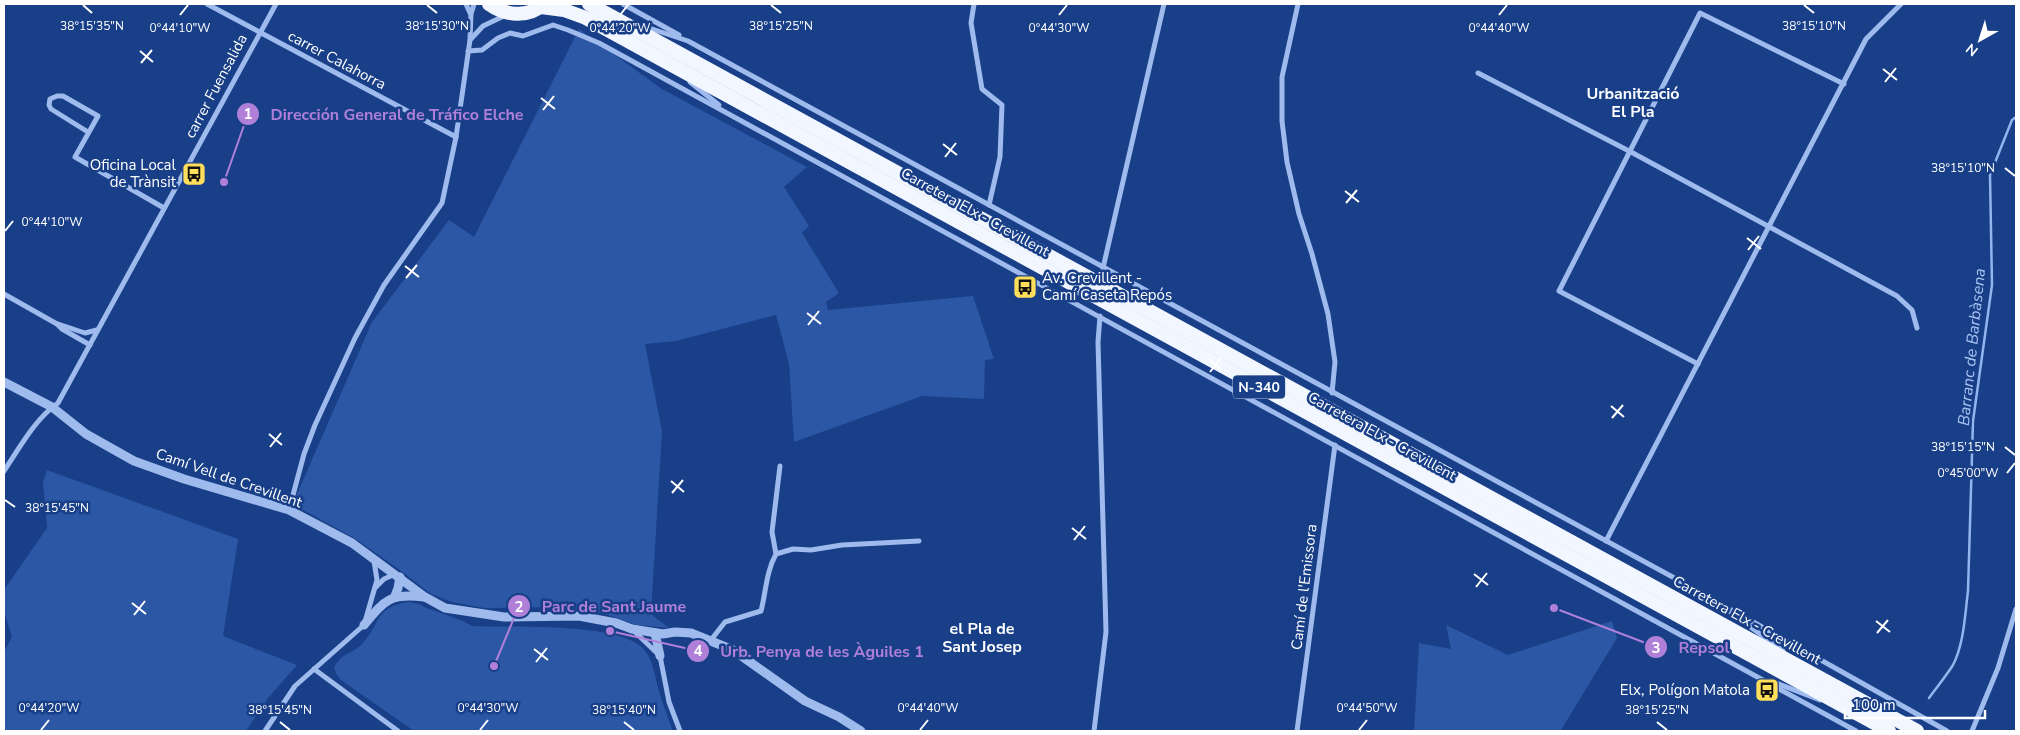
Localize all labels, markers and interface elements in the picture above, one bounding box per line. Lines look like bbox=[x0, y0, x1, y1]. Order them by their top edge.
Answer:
north arrow bbox=[1955, 15, 2005, 65]
text: 38°15'35"N bbox=[60, 18, 124, 34]
text: 38°15'30"N bbox=[405, 18, 469, 34]
text: 38°15'25"N bbox=[749, 18, 813, 34]
text: 38°15'10"N bbox=[1782, 18, 1846, 34]
text: 0°44'10"W bbox=[149, 20, 211, 36]
text: 0°44'20"W bbox=[589, 20, 651, 36]
text: 0°44'30"W bbox=[1028, 20, 1090, 36]
text: 0°44'40"W bbox=[1468, 20, 1530, 36]
street label: carrer Calahorra bbox=[284, 26, 390, 94]
street label: carrer Fuensalida bbox=[180, 30, 252, 142]
text: N bbox=[1962, 39, 1982, 60]
district label: Urbanització El Pla bbox=[1586, 83, 1680, 123]
callout: Dirección General de Tráfico Elche bbox=[235, 98, 533, 129]
text: 1 bbox=[243, 104, 253, 124]
text: Dirección General de Tráfico Elche bbox=[271, 104, 524, 126]
place label: Oficina Local de Trànsit bbox=[90, 155, 177, 192]
text: 38°15'10"N bbox=[1931, 160, 1995, 176]
bus stop icon: Oficina Local de Trànsit bbox=[181, 161, 207, 187]
street label: Carretera Elx - Crevillent bbox=[897, 163, 1053, 262]
text: 0°44'10"W bbox=[21, 214, 83, 230]
water label: Barranc de Barbàsena bbox=[1953, 267, 1991, 427]
place label: Av. Crevillent - Camí Caseta Repós bbox=[1042, 268, 1172, 305]
bus stop icon: Av. Crevillent - Camí Caseta Repós bbox=[1012, 274, 1038, 300]
road number: N-340 bbox=[1233, 376, 1285, 398]
street label: Carretera Elx - Crevillent bbox=[1304, 387, 1460, 486]
text: 38°15'15"N bbox=[1931, 439, 1995, 455]
street label: Camí Vell de Crevillent bbox=[153, 444, 306, 513]
text: 0°45'00"W bbox=[1937, 465, 1999, 481]
text: 38°15'45"N bbox=[25, 500, 89, 516]
street label: Camí de l'Emissora bbox=[1286, 523, 1322, 651]
street label: Carretera Elx - Crevillent bbox=[1669, 571, 1825, 670]
callout: Parc de Sant Jaume bbox=[506, 591, 696, 622]
text: Parc de Sant Jaume bbox=[542, 596, 687, 618]
text: 2 bbox=[514, 597, 524, 617]
district label: el Pla de Sant Josep bbox=[942, 618, 1022, 658]
callout: Repsol bbox=[1643, 632, 1739, 663]
callout: Urb. Penya de les Àguiles 1 bbox=[685, 635, 934, 666]
text: Repsol bbox=[1678, 637, 1730, 659]
text: 3 bbox=[1651, 638, 1661, 658]
text: 4 bbox=[693, 641, 703, 661]
text: Urb. Penya de les Àguiles 1 bbox=[720, 641, 924, 663]
bus stop icon: Elx, Polígon Matola bbox=[1754, 677, 1780, 703]
place label: Elx, Polígon Matola bbox=[1620, 680, 1750, 700]
scale bar bbox=[1845, 688, 1985, 720]
text: 100 m bbox=[1852, 695, 1896, 715]
text: 0°44'20"W bbox=[18, 700, 80, 716]
text: 0°44'30"W bbox=[457, 700, 519, 716]
text: 0°44'40"W bbox=[897, 700, 959, 716]
text: 0°44'50"W bbox=[1336, 700, 1398, 716]
text: 38°15'45"N bbox=[248, 702, 312, 718]
text: 38°15'40"N bbox=[592, 702, 656, 718]
text: 38°15'25"N bbox=[1625, 702, 1689, 718]

